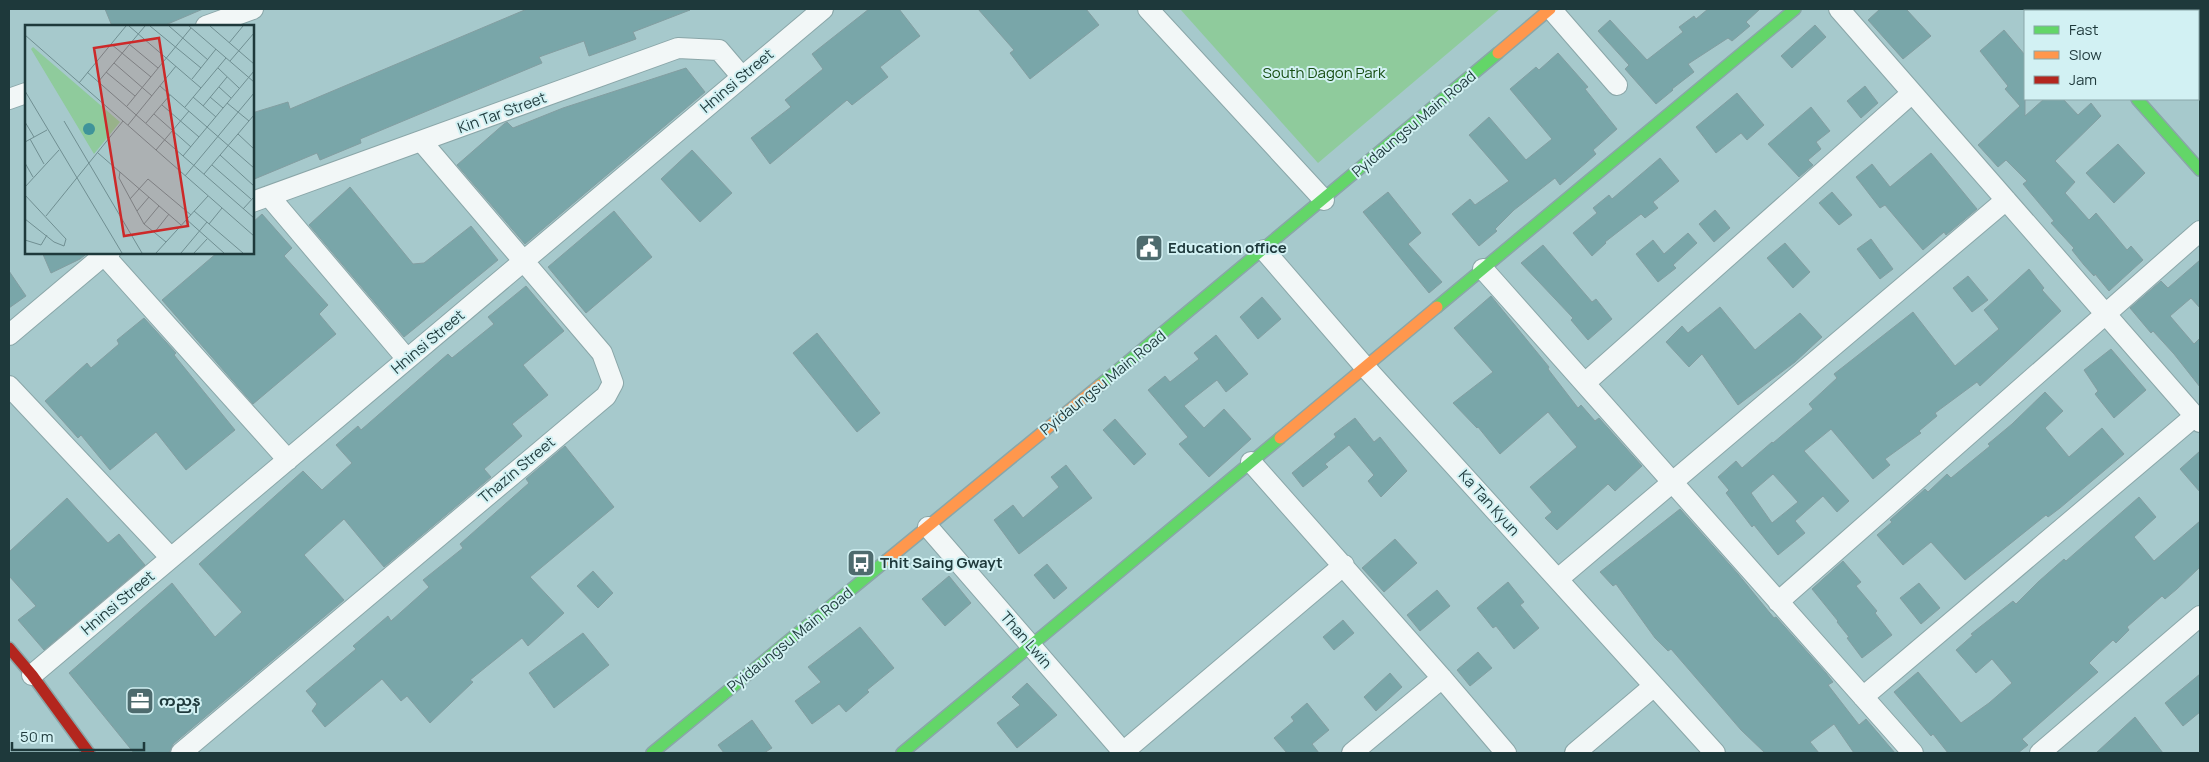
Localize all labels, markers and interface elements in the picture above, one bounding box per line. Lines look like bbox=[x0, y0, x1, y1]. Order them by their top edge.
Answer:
legend bbox=[2024, 10, 2199, 100]
text: Fast bbox=[2069, 19, 2098, 40]
inset map bbox=[25, 25, 254, 254]
street label: Hninsi Street bbox=[695, 44, 778, 118]
text: Slow bbox=[2069, 44, 2102, 65]
park label: South Dagon Park bbox=[1263, 62, 1386, 83]
street label: Pyidaungsu Main Road bbox=[1347, 65, 1480, 182]
text: Jam bbox=[2069, 69, 2097, 90]
street label: Kin Tar Street bbox=[455, 87, 549, 138]
public building icon: Education office bbox=[1134, 233, 1164, 263]
place label: Education office bbox=[1168, 237, 1287, 258]
street label: Hninsi Street bbox=[386, 305, 469, 379]
street label: Pyidaungsu Main Road bbox=[1035, 325, 1170, 440]
street label: Thazin Street bbox=[474, 431, 559, 508]
street label: Ka Tan Kyun bbox=[1454, 465, 1525, 540]
bus stop icon: Thit Saing Gwayt bbox=[846, 548, 876, 578]
place label: Thit Saing Gwayt bbox=[880, 552, 1003, 573]
street label: Hninsi Street bbox=[76, 566, 159, 640]
street label: Pyidaungsu Main Road bbox=[722, 582, 857, 697]
street label: Than Lwin bbox=[996, 607, 1057, 673]
office icon: ကညန bbox=[125, 686, 155, 716]
place label: ကညန bbox=[159, 690, 200, 713]
scale bar bbox=[12, 720, 145, 752]
text: 50 m bbox=[20, 726, 54, 747]

